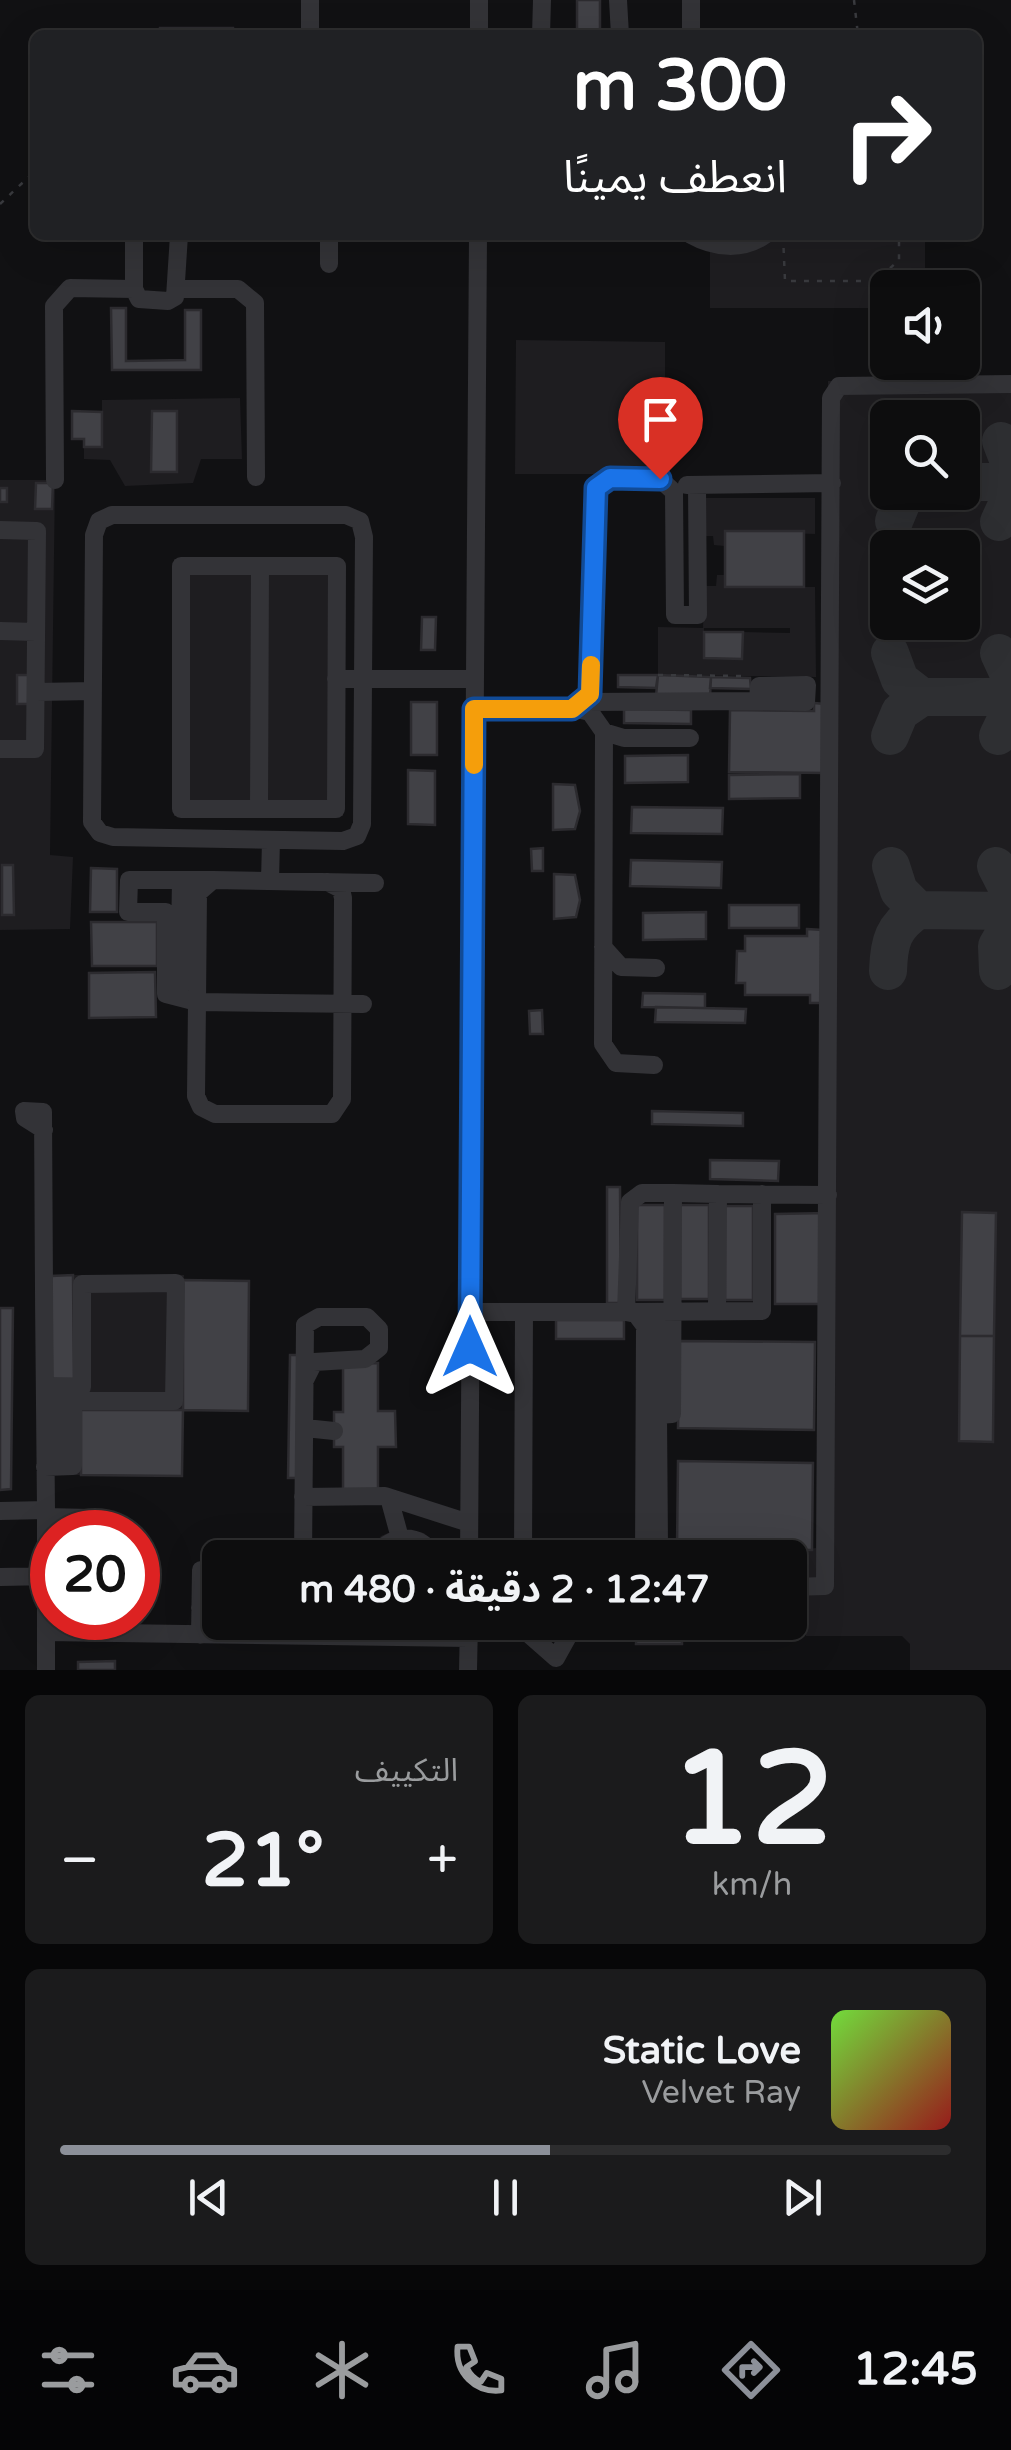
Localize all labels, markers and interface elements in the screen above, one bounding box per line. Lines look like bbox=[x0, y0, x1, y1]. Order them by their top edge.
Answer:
text: 300 m bbox=[573, 45, 787, 129]
icon: right bbox=[822, 70, 952, 200]
text: انعطف يمينًا bbox=[563, 151, 787, 205]
map controls bbox=[870, 270, 980, 640]
button: sound bbox=[870, 270, 980, 380]
pin bbox=[618, 377, 703, 480]
icon: arrive bbox=[633, 392, 688, 447]
button: search bbox=[870, 400, 980, 510]
button: layers bbox=[870, 530, 980, 640]
position arrow bbox=[418, 1295, 522, 1399]
speed limit sign: 20 bbox=[30, 1510, 160, 1640]
text: 12:47 · 2 دقيقة · 480 m bbox=[299, 1567, 710, 1613]
text: 12 bbox=[670, 1723, 834, 1879]
text: التكييف bbox=[355, 1752, 458, 1790]
text: 21° bbox=[202, 1816, 324, 1906]
text: − bbox=[60, 1828, 99, 1894]
text: + bbox=[427, 1828, 458, 1894]
text: km/h bbox=[712, 1866, 792, 1904]
text: Static Love bbox=[603, 2028, 801, 2074]
text: Velvet Ray bbox=[641, 2074, 801, 2112]
icon: previous bbox=[181, 2170, 236, 2225]
icon: pause bbox=[478, 2170, 533, 2225]
icon: next bbox=[775, 2170, 830, 2225]
icon: filters bbox=[33, 2335, 103, 2405]
icon: car bbox=[170, 2335, 240, 2405]
icon: climate bbox=[307, 2335, 377, 2405]
icon: phone bbox=[443, 2335, 513, 2405]
icon: music bbox=[580, 2335, 650, 2405]
icon: directions bbox=[716, 2335, 786, 2405]
text: 12:45 bbox=[853, 2343, 978, 2397]

